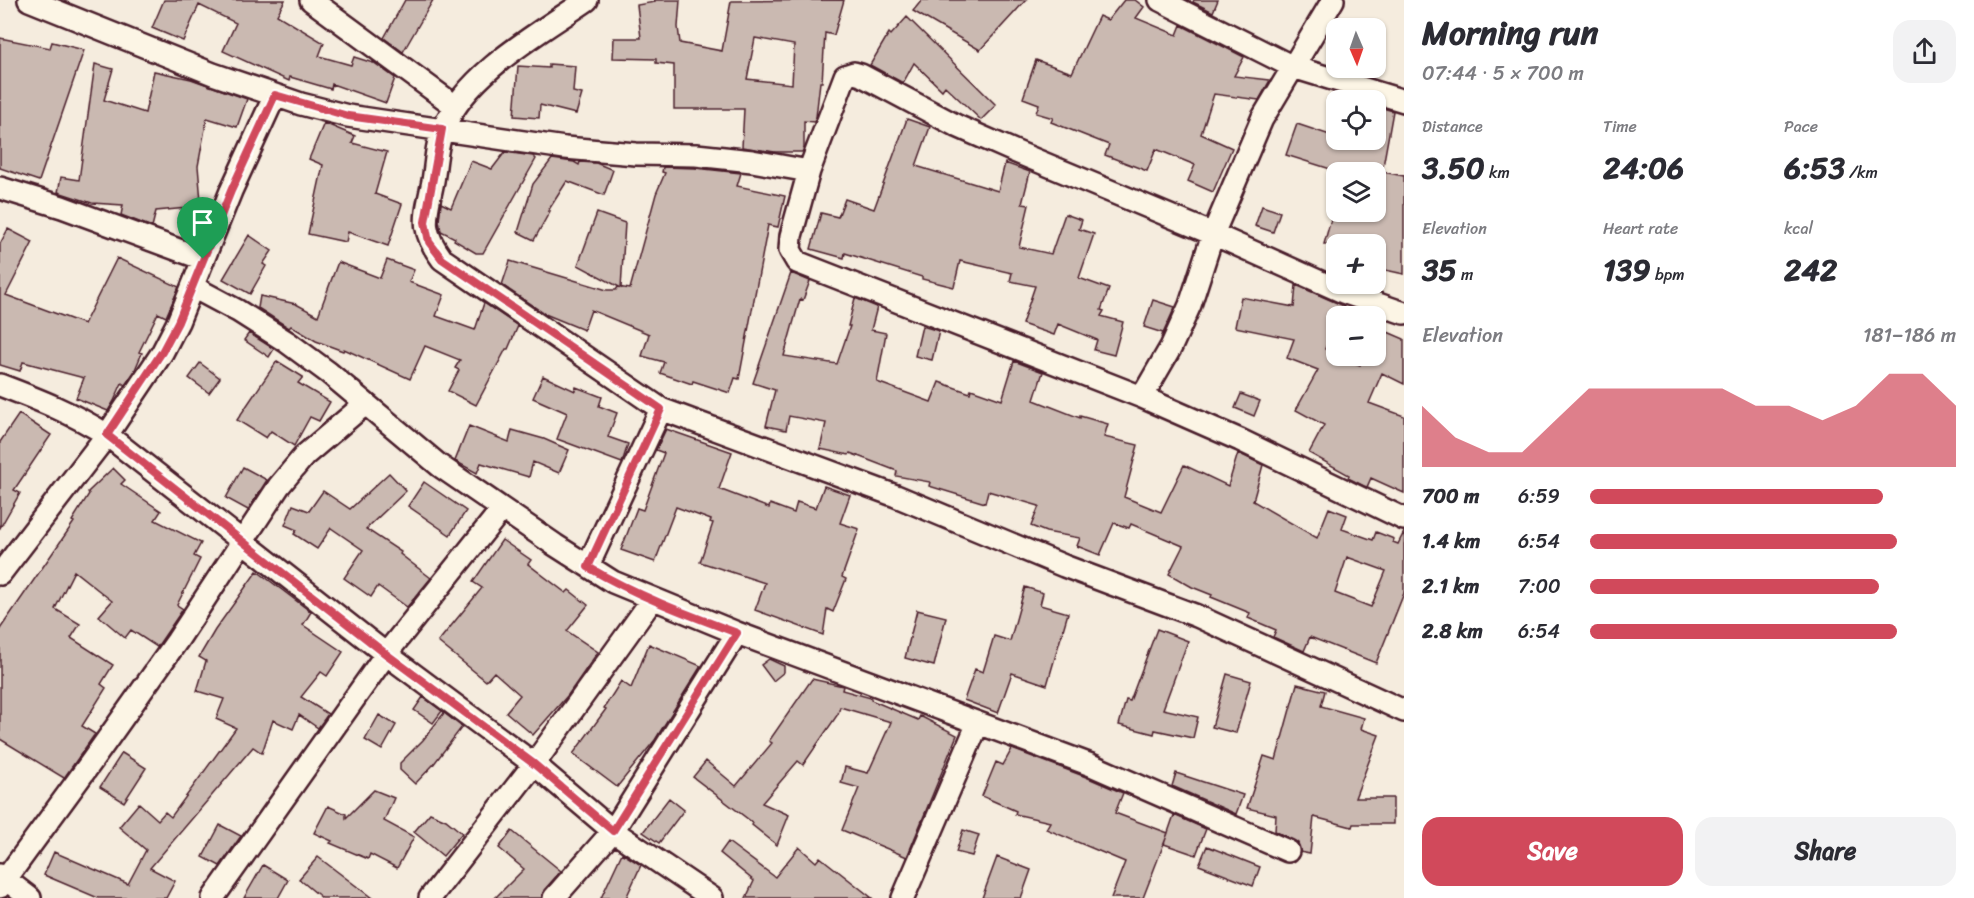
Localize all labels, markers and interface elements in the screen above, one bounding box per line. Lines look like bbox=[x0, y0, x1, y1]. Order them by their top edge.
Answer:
text: Morning run bbox=[1422, 4, 1598, 62]
north arrow bbox=[1326, 18, 1386, 78]
map controls bbox=[1326, 18, 1386, 366]
button: share bbox=[1893, 20, 1956, 83]
text: 07:44 · 5 × 700 m bbox=[1422, 56, 1584, 91]
button: locate bbox=[1326, 90, 1386, 150]
text: Distance bbox=[1422, 112, 1483, 141]
text: Time bbox=[1603, 112, 1637, 141]
text: Pace bbox=[1784, 112, 1818, 141]
text: 3.50 bbox=[1422, 141, 1485, 195]
text: 24:06 bbox=[1603, 141, 1684, 195]
text: 6:53 bbox=[1784, 141, 1845, 195]
text: km bbox=[1485, 158, 1510, 187]
text: /km bbox=[1845, 158, 1878, 187]
button: layers bbox=[1326, 162, 1386, 222]
pin bbox=[177, 197, 228, 259]
icon: arrive bbox=[186, 206, 219, 239]
text: Elevation bbox=[1422, 214, 1487, 243]
text: Heart rate bbox=[1603, 214, 1678, 243]
text: kcal bbox=[1784, 214, 1813, 243]
button: + bbox=[1326, 234, 1386, 294]
text: 35 bbox=[1422, 243, 1457, 297]
text: 139 bbox=[1603, 243, 1651, 297]
text: 242 bbox=[1784, 243, 1837, 297]
text: m bbox=[1457, 260, 1473, 289]
text: bpm bbox=[1651, 260, 1684, 289]
button: − bbox=[1326, 306, 1386, 366]
text: Elevation bbox=[1422, 318, 1503, 353]
text: 181–186 m bbox=[1863, 318, 1956, 353]
text: 700 m bbox=[1422, 479, 1479, 514]
text: 6:59 bbox=[1518, 479, 1560, 514]
text: 1.4 km bbox=[1422, 524, 1480, 559]
text: 6:54 bbox=[1518, 524, 1560, 559]
text: 2.1 km bbox=[1422, 569, 1479, 604]
text: 7:00 bbox=[1518, 569, 1561, 604]
text: 2.8 km bbox=[1422, 614, 1483, 649]
text: 6:54 bbox=[1518, 614, 1560, 649]
button: Save bbox=[1422, 817, 1683, 886]
button: Share bbox=[1695, 817, 1956, 886]

